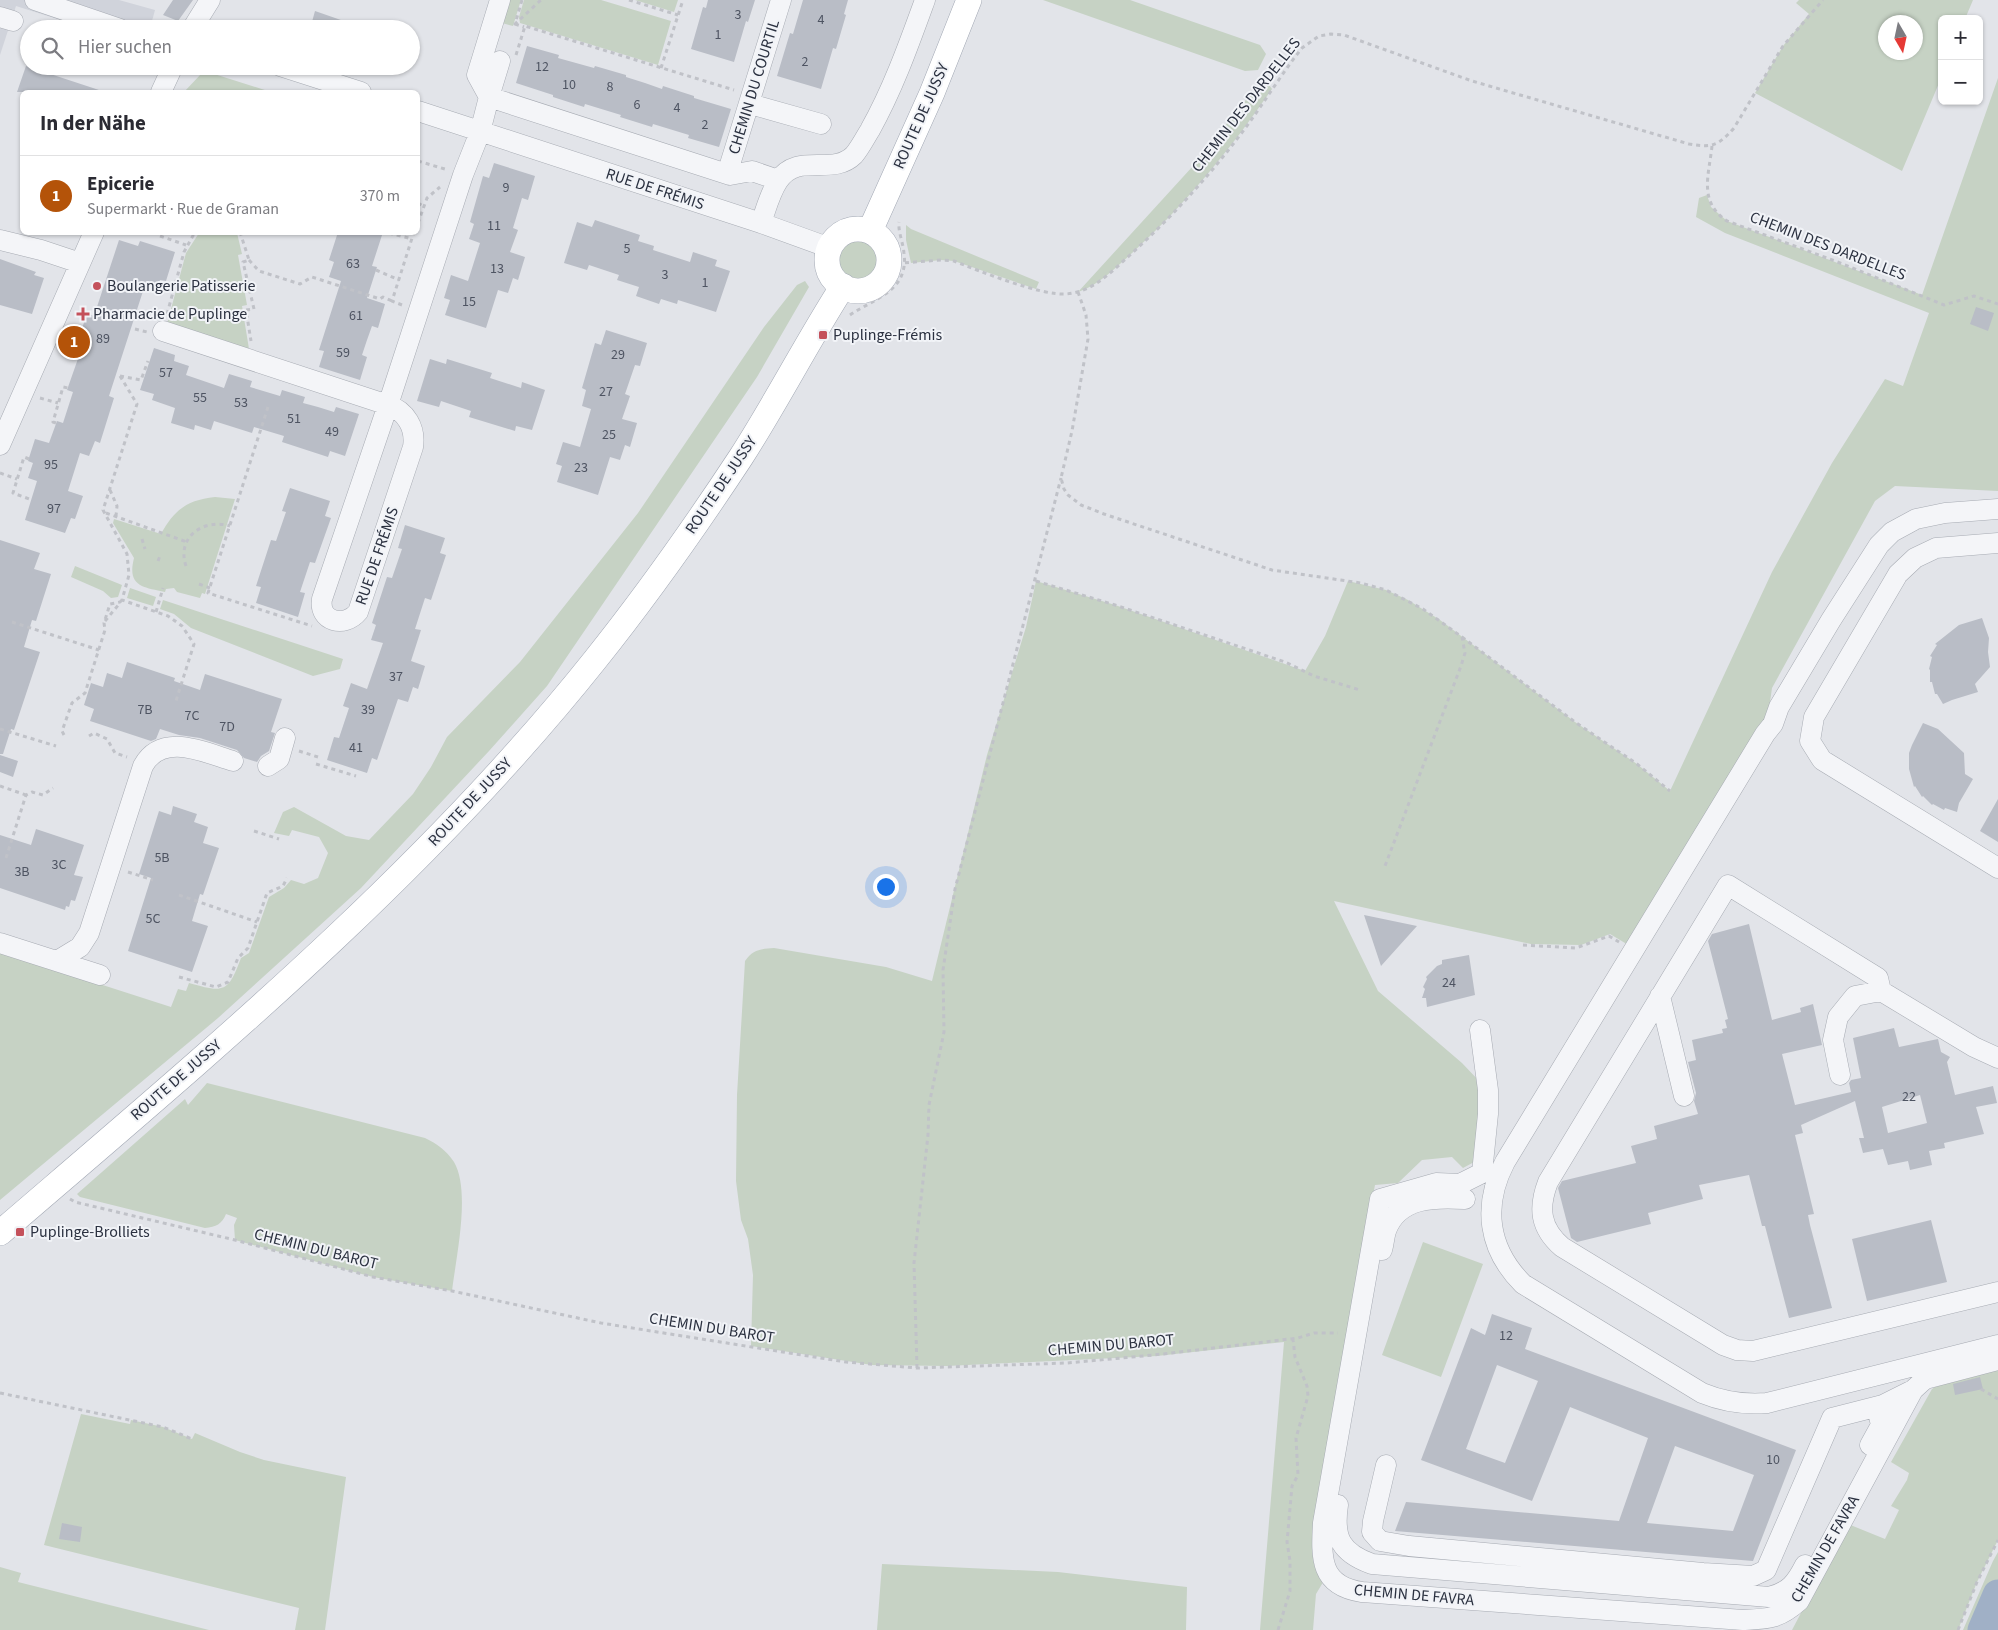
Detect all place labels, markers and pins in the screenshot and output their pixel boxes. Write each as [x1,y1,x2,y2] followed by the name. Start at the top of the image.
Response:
[107,275,255,297] place label: Boulangerie Patisserie
[91,280,103,292] marker: Boulangerie Patisserie
[93,303,247,325] place label: Pharmacie de Puplinge
[77,308,89,320] marker: Pharmacie de Puplinge
[58,323,90,361] pin: 1
[833,324,942,346] place label: Puplinge-Frémis
[817,329,829,341] marker: Puplinge-Frémis
[30,1221,150,1243] place label: Puplinge-Brolliets
[14,1226,26,1238] marker: Puplinge-Brolliets

